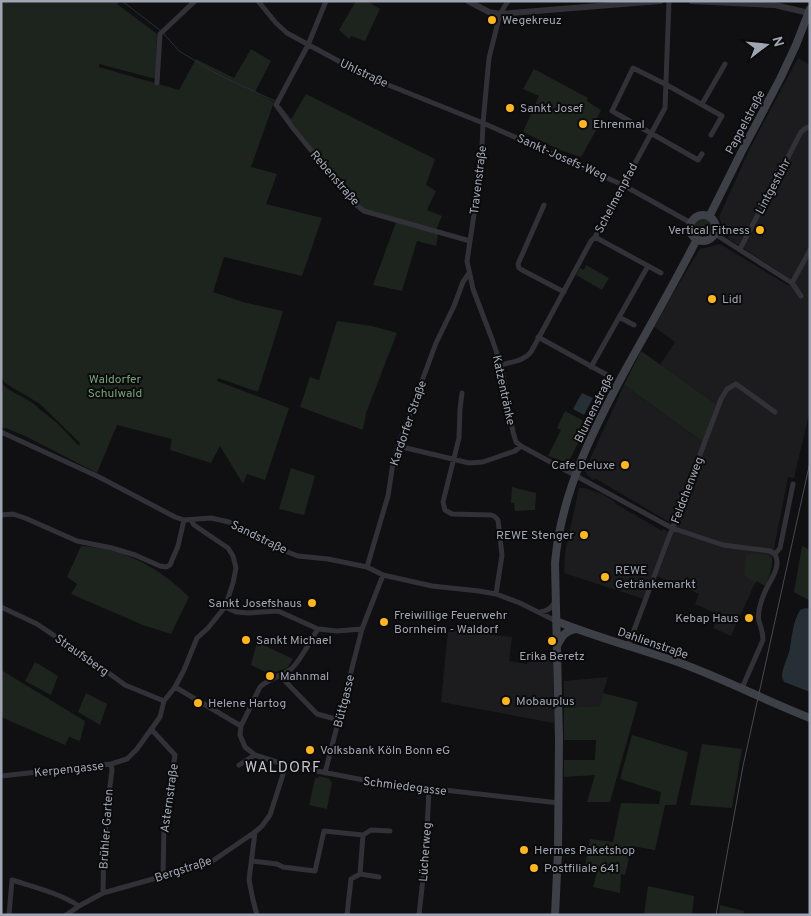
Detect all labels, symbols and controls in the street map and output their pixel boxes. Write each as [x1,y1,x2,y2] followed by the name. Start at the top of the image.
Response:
[502,13,562,29] place label: Wegekreuz
[486,14,498,26] marker: Wegekreuz
[741,20,791,70] north arrow
[767,35,787,49] text: N
[337,56,390,92] street label: Uhlstraße
[722,88,769,157] street label: Pappelstraße
[520,101,583,117] place label: Sankt Josef
[504,102,516,114] marker: Sankt Josef
[593,117,645,133] place label: Ehrenmal
[577,118,589,130] marker: Ehrenmal
[514,131,609,185] street label: Sankt-Josefs-Weg
[467,145,491,216] street label: Travenstraße
[306,148,363,209] street label: Rebenstraße
[752,155,796,217] street label: Lintgesfuhr
[592,161,642,236] street label: Schelmenpfad
[668,223,750,239] place label: Vertical Fitness
[754,224,766,236] marker: Vertical Fitness
[722,292,742,308] place label: Lidl
[706,293,718,305] marker: Lidl
[488,354,518,427] street label: Katzentränke
[571,371,619,446] street label: Blumenstraße
[88,372,142,402] park label: Waldorfer Schulwald
[387,378,431,468] street label: Kardorfer Straße
[668,455,708,526] street label: Feldchenweg
[551,458,615,474] place label: Cafe Deluxe
[619,459,631,471] marker: Cafe Deluxe
[228,517,289,558] street label: Sandstraße
[496,528,574,544] place label: REWE Stenger
[578,529,590,541] marker: REWE Stenger
[615,563,696,593] place label: REWE Getränkemarkt
[599,571,611,583] marker: REWE Getränkemarkt
[208,596,302,612] place label: Sankt Josefshaus
[306,597,318,609] marker: Sankt Josefshaus
[394,608,508,638] place label: Freiwillige Feuerwehr Bornheim - Waldorf
[675,611,739,627] place label: Kebap Haus
[743,612,755,624] marker: Kebap Haus
[378,616,390,628] marker: Freiwillige Feuerwehr Bornheim - Waldorf
[615,624,690,664] street label: Dahlienstraße
[51,631,112,680] street label: Straufsberg
[256,633,332,649] place label: Sankt Michael
[240,634,252,646] marker: Sankt Michael
[546,635,558,647] marker: Erika Beretz
[519,649,585,665] place label: Erika Beretz
[280,669,329,685] place label: Mahnmal
[264,670,276,682] marker: Mahnmal
[331,673,359,729] street label: Büttgasse
[516,694,575,710] place label: Mobauplus
[500,695,512,707] marker: Mobauplus
[208,696,286,712] place label: Helene Hartog
[192,697,204,709] marker: Helene Hartog
[320,743,450,759] place label: Volksbank Köln Bonn eG
[304,744,316,756] marker: Volksbank Köln Bonn eG
[33,758,105,782] street label: Kerpengasse
[245,759,321,778] district label: WALDORF
[157,763,183,834] street label: Asternstraße
[362,774,448,800] street label: Schmiedegasse
[96,788,118,870] street label: Brühler Garten
[416,822,436,882] street label: Lücherweg
[534,843,635,859] place label: Hermes Paketshop
[518,844,530,856] marker: Hermes Paketshop
[153,853,214,887] street label: Bergstraße
[544,861,619,877] place label: Postfiliale 641
[528,862,540,874] marker: Postfiliale 641

